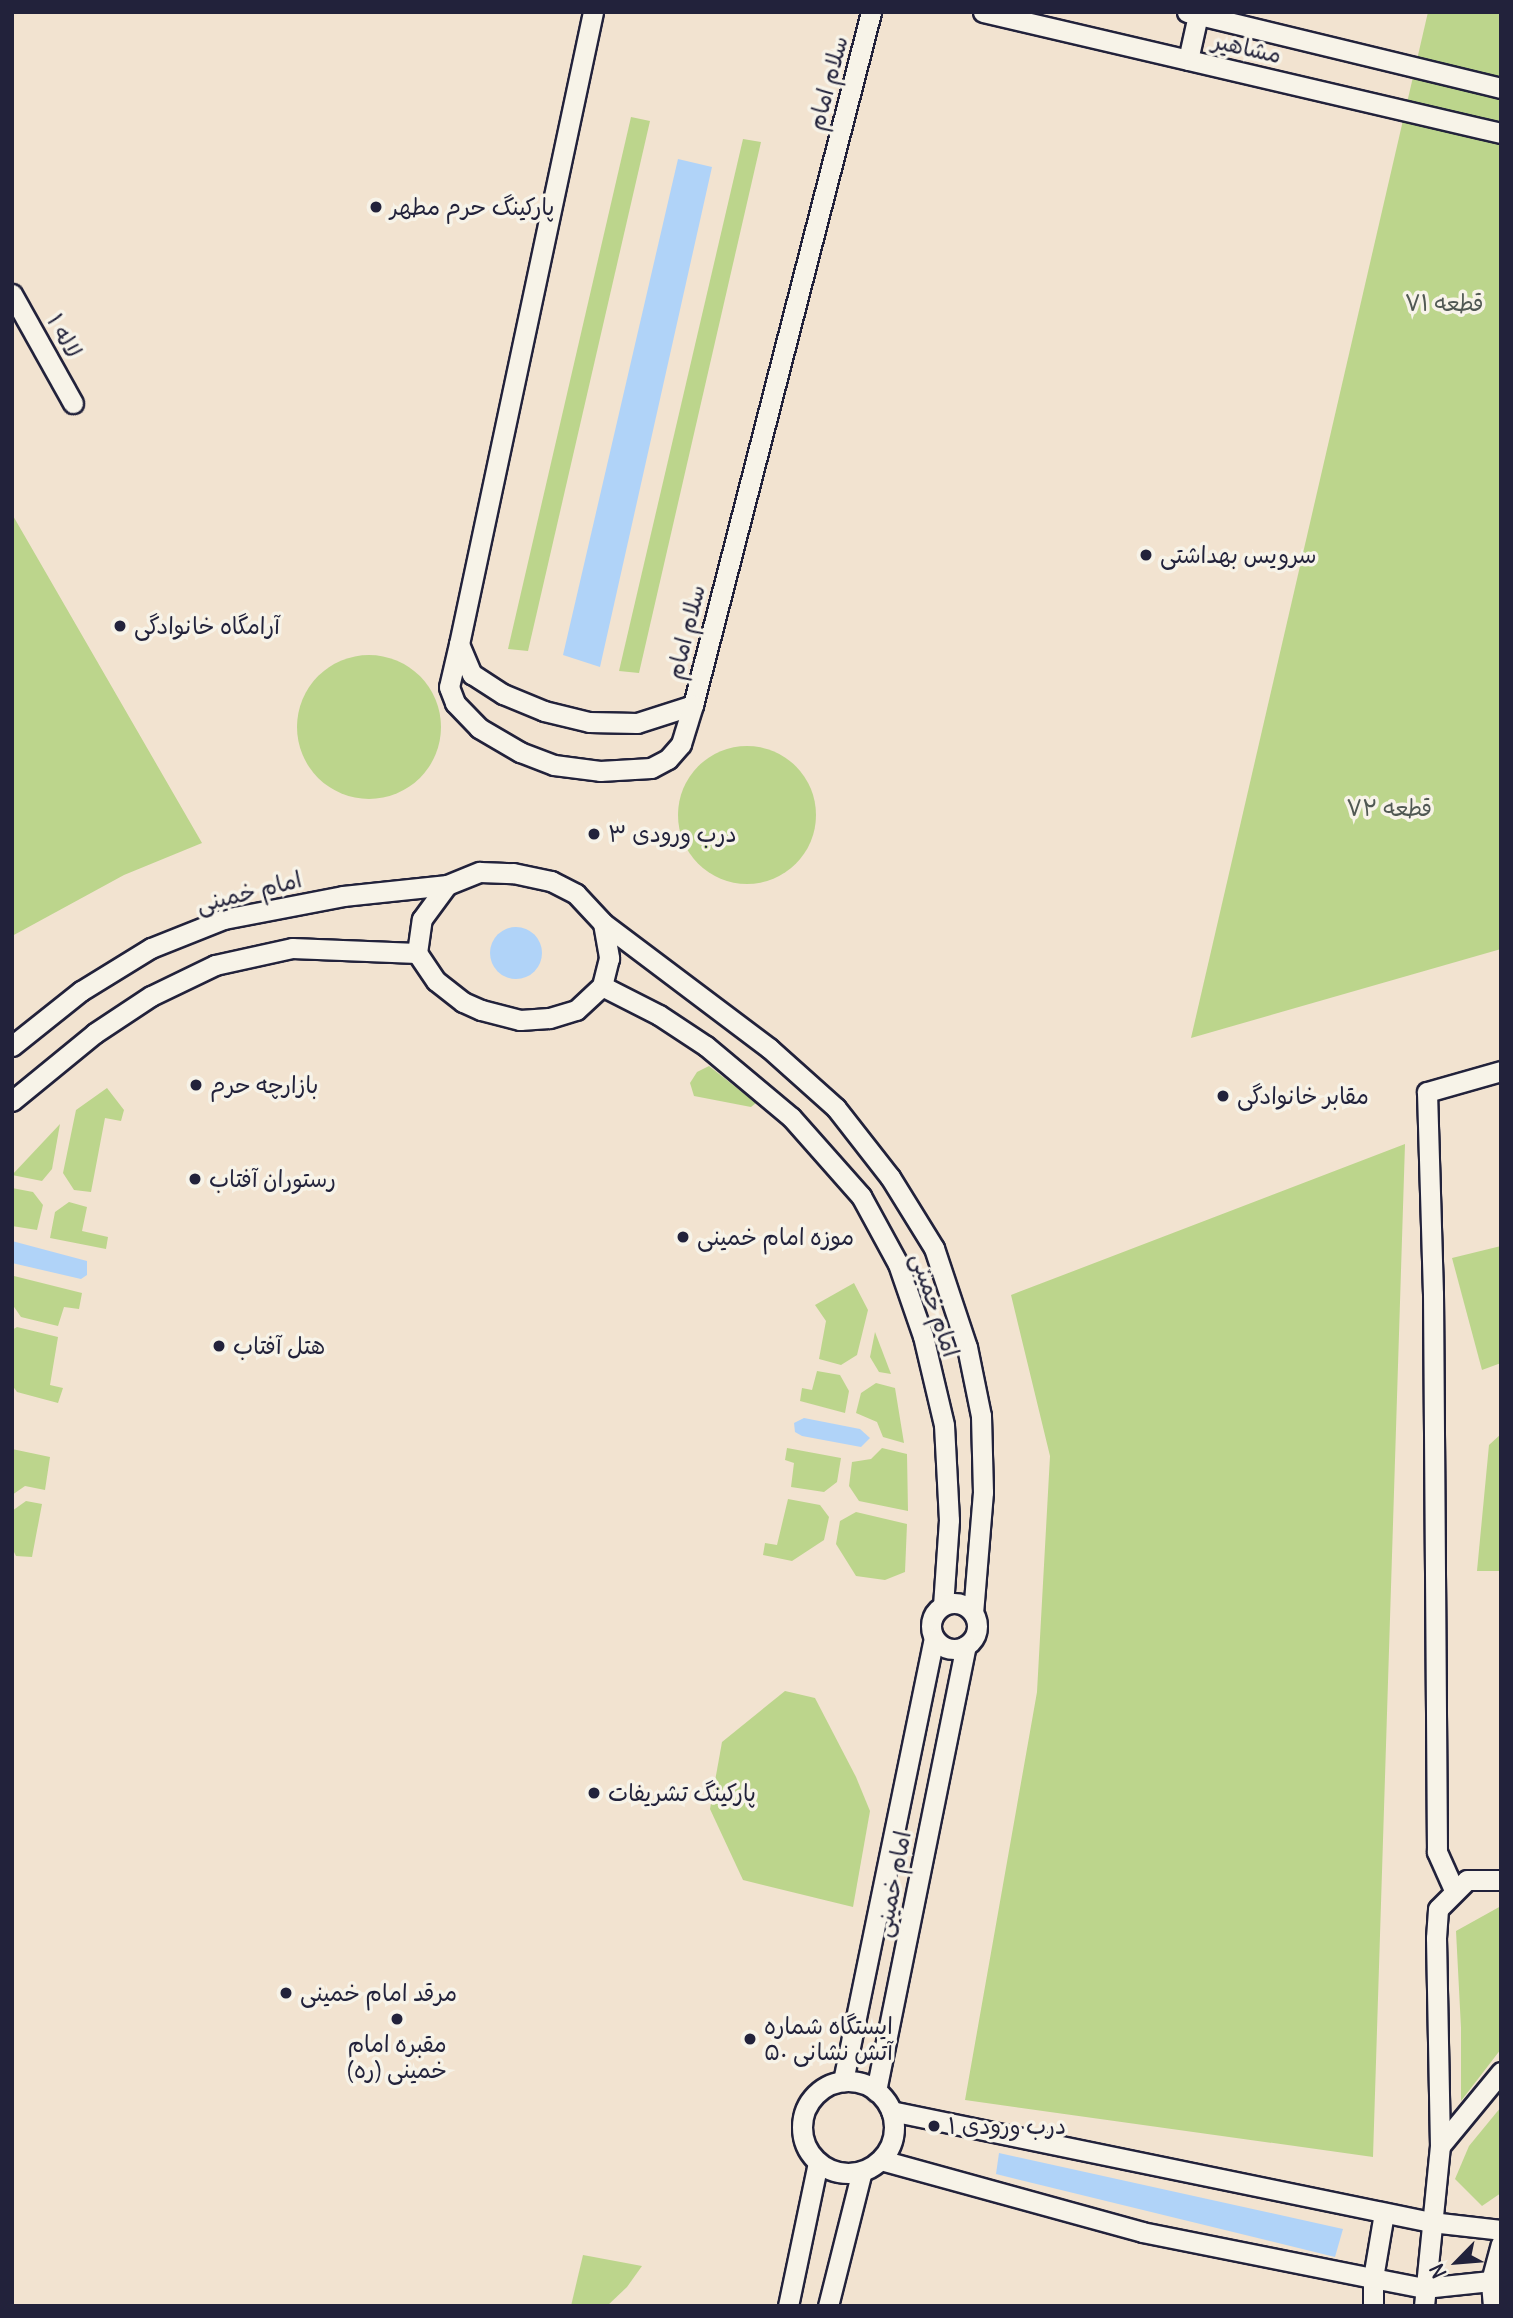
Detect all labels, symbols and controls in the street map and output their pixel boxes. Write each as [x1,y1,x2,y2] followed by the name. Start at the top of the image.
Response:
[1210,27,1284,69] street label: مشاهیر
[802,33,854,133] street label: سلام امام
[390,193,554,221] place label: پارکینگ حرم مطهر
[368,199,384,215] marker: پارکینگ حرم مطهر
[1405,289,1483,317] park label: قطعه ۷۱
[41,309,87,363] street label: لاله ۱
[1160,541,1317,569] place label: سرویس بهداشتی
[1138,547,1154,563] marker: سرویس بهداشتی
[661,582,711,682] street label: سلام امام
[134,612,280,640] place label: آرامگاه خانوادگی
[112,618,128,634] marker: آرامگاه خانوادگی
[1346,794,1432,822] park label: قطعه ۷۲
[608,820,737,848] place label: درب ورودی ۳
[586,826,602,842] marker: درب ورودی ۳
[193,866,305,918] street label: امام خمینی
[210,1071,318,1099] place label: بازارچه حرم
[188,1077,204,1093] marker: بازارچه حرم
[1237,1082,1369,1110] place label: مقابر خانوادگی
[1215,1088,1231,1104] marker: مقابر خانوادگی
[209,1165,336,1193] place label: رستوران آفتاب
[187,1171,203,1187] marker: رستوران آفتاب
[697,1223,854,1251] place label: موزه امام خمینی
[675,1229,691,1245] marker: موزه امام خمینی
[905,1250,965,1360] street label: امام خمینی
[233,1332,325,1360] place label: هتل آفتاب
[211,1338,227,1354] marker: هتل آفتاب
[608,1779,756,1807] place label: پارکینگ تشریفات
[586,1785,602,1801] marker: پارکینگ تشریفات
[869,1829,917,1939] street label: امام خمینی
[300,1979,457,2007] place label: مرقد امام خمینی
[278,1985,294,2001] marker: مرقد امام خمینی
[389,2011,405,2027] marker: مقبره امام خمینی (ره)
[764,2012,893,2066] place label: ایستگاه شماره ۵۰ آتش نشانی
[347,2030,447,2084] place label: مقبره امام خمینی (ره)
[742,2031,758,2047] marker: ایستگاه شماره ۵۰ آتش نشانی
[948,2112,1066,2140] place label: درب ورودی ۱
[926,2118,942,2134] marker: درب ورودی ۱
[1422,2227,1492,2297] north arrow
[1424,2260,1452,2282] text: N

